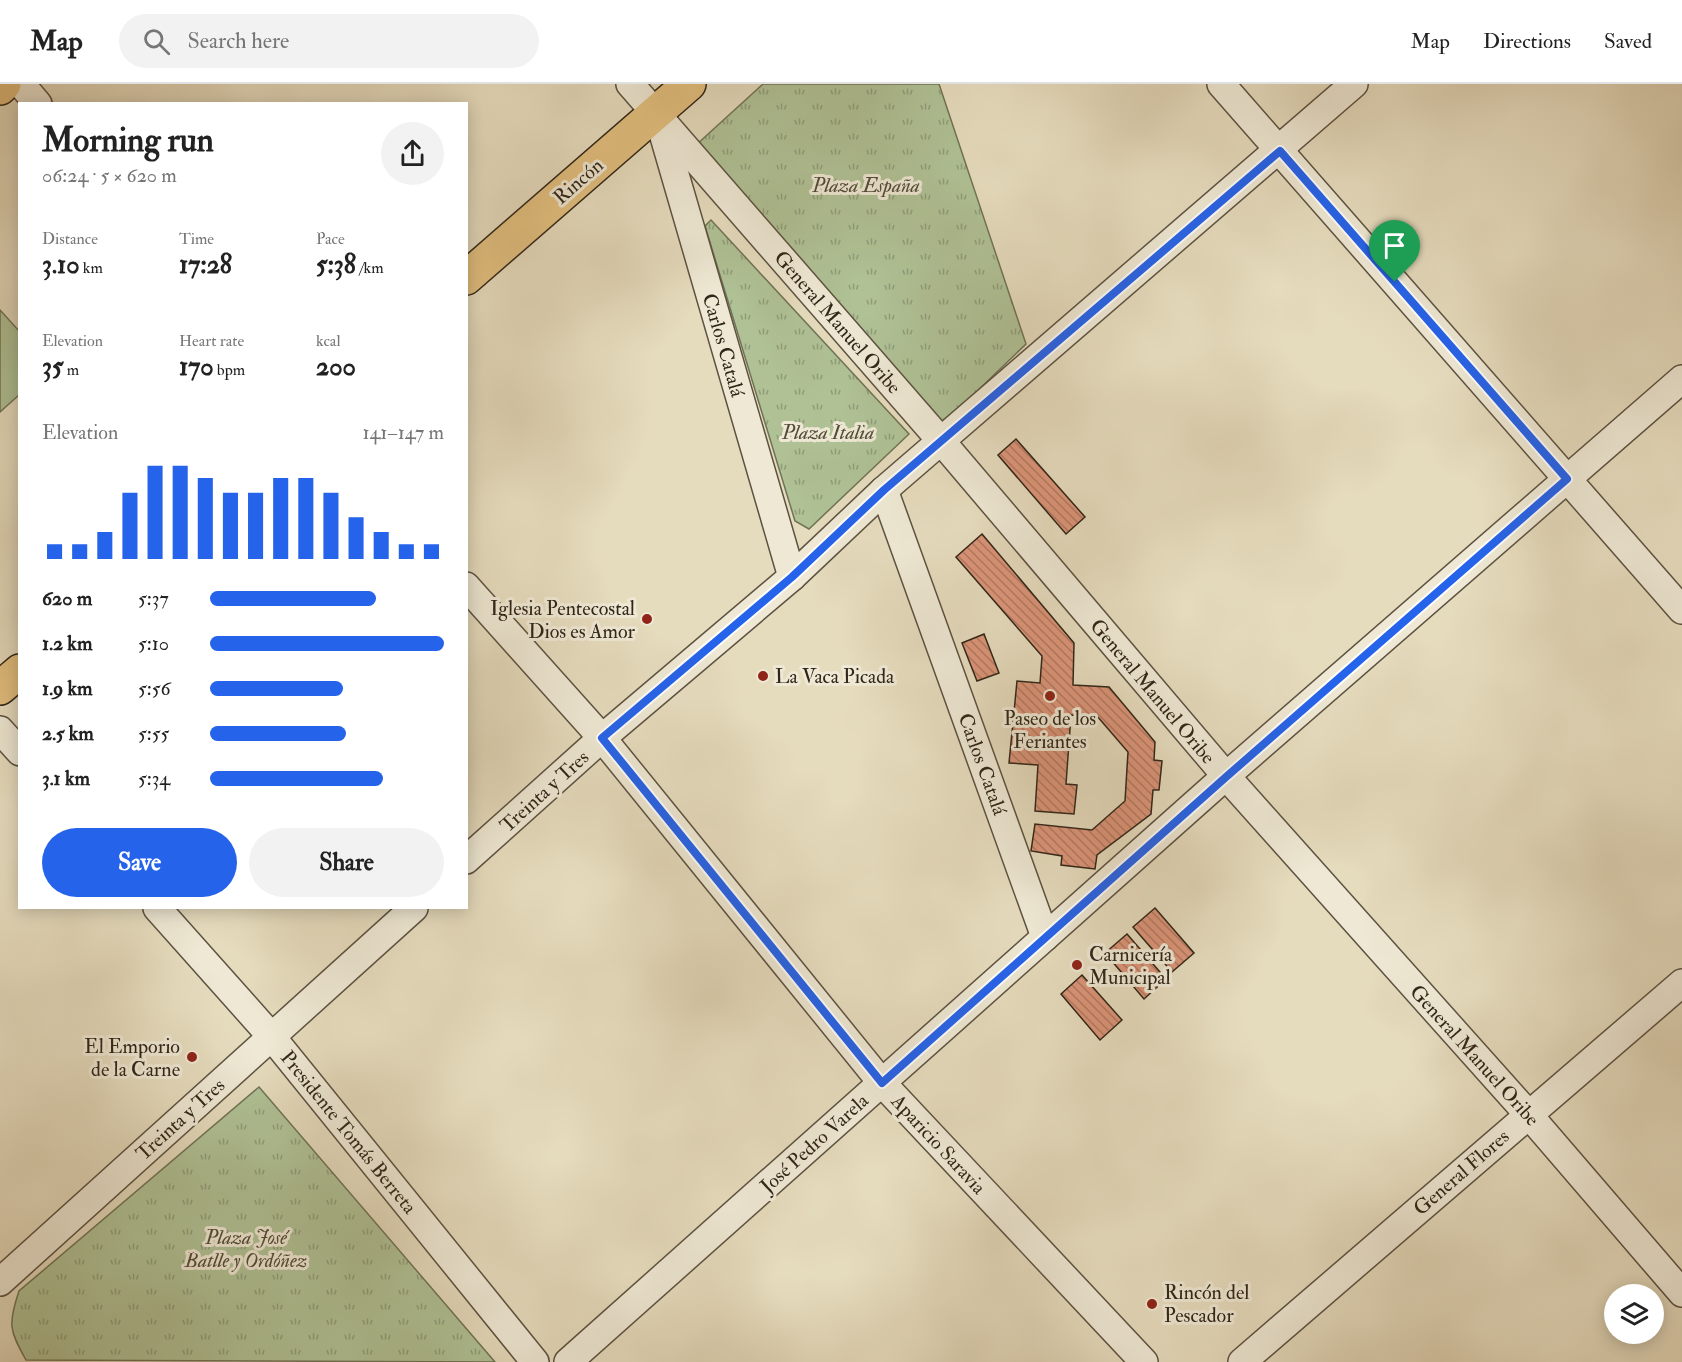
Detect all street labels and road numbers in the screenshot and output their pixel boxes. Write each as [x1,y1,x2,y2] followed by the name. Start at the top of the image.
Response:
[548,153,608,210] street label: Rincón
[769,246,907,399] street label: General Manuel Oribe
[697,290,750,401] street label: Carlos Catalá
[1085,614,1221,769] street label: General Manuel Oribe
[953,710,1013,819] street label: Carlos Catalá
[495,745,594,838] street label: Treinta y Tres
[1405,979,1545,1131] street label: General Manuel Oribe
[275,1046,423,1220] street label: Presidente Tomás Berreta
[131,1073,230,1166] street label: Treinta y Tres
[754,1088,874,1199] street label: José Pedro Varela
[885,1088,992,1201] street label: Aparicio Saravia
[1408,1124,1514,1221] street label: General Flores

